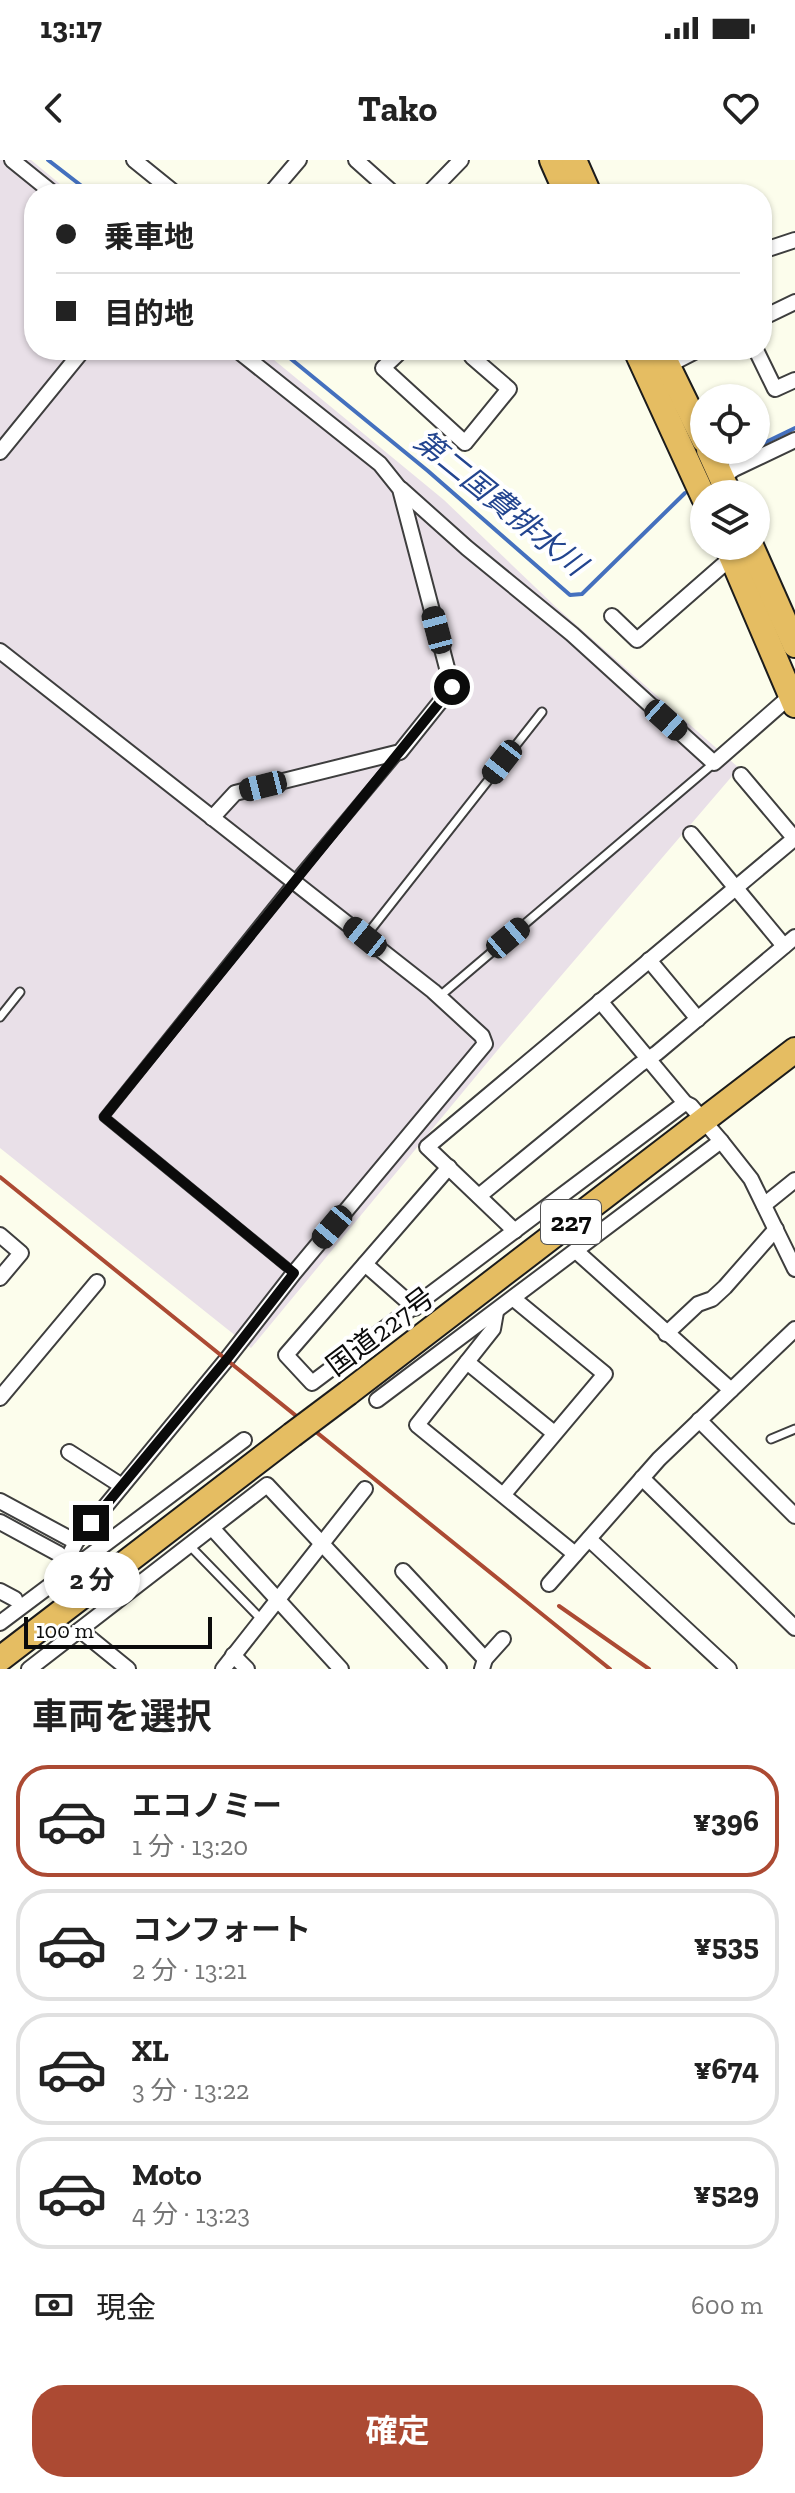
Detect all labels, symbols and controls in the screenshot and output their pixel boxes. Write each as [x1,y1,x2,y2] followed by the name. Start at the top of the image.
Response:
[40,10,102,46] text: 13:17
[32,86,76,130] icon: back
[719,86,763,130] icon: heart
[358,87,437,130] text: Tako
[104,219,194,255] text: 乗車地
[104,296,194,332] text: 目的地
[690,384,770,560] map controls
[690,384,770,464] button: locate
[407,423,595,585] water label: 第二国費排水川
[690,480,770,560] button: layers
[419,604,455,656] car
[434,669,470,705] route start
[640,695,692,745] car
[478,736,526,788] car
[237,769,289,803] car
[339,913,391,961] car
[482,913,534,963] car
[541,1200,601,1244] road number: 227
[307,1201,357,1253] car
[320,1280,441,1383] street label: 国道227号
[73,1505,109,1541] route end
[43,1551,139,1607] callout: 2 分
[70,1564,114,1596] text: 2 分
[24,1613,212,1649] scale bar
[36,1617,94,1644] text: 100 m
[32,1695,212,1738] text: 車両を選択
[36,1785,108,1857] icon: car
[132,1788,282,1824] text: エコノミー
[693,1803,759,1839] text: ¥396
[132,1830,248,1862] text: 1 分 · 13:20
[36,1909,108,1981] icon: car
[132,1912,311,1948] text: コンフォート
[694,1927,759,1963] text: ¥535
[132,1954,247,1986] text: 2 分 · 13:21
[36,2033,108,2105] icon: car
[132,2033,169,2069] text: XL
[694,2051,759,2087] text: ¥674
[132,2074,249,2106] text: 3 分 · 13:22
[36,2157,108,2229] icon: car
[132,2157,202,2193] text: Moto
[693,2175,759,2211] text: ¥529
[132,2198,250,2230] text: 4 分 · 13:23
[32,2283,76,2327] icon: cash
[691,2289,763,2321] text: 600 m
[96,2290,156,2326] text: 現金
[32,2385,763,2477] button: 確定

